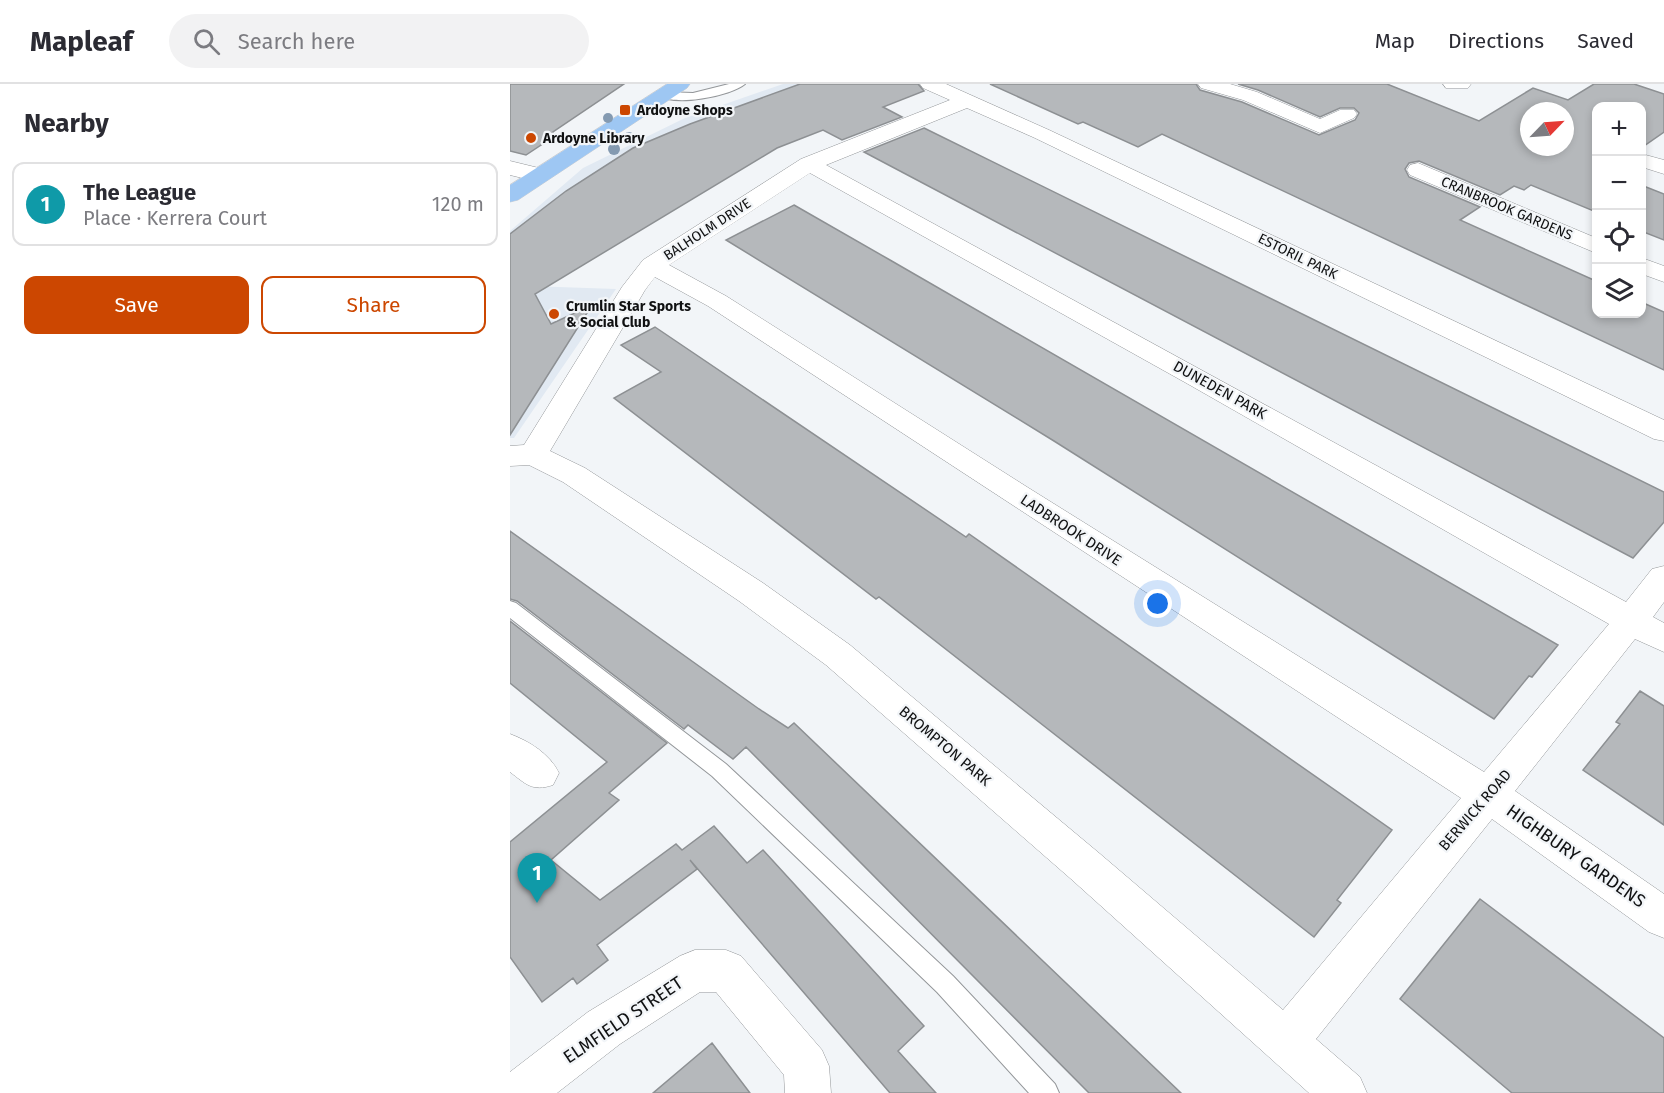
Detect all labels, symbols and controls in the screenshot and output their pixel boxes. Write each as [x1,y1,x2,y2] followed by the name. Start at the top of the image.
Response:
[169,14,589,68] search box
[30,25,133,58] text: Mapleaf
[190,25,223,58] icon: search
[238,28,355,55] text: Search here
[1375,28,1415,54] text: Map
[1448,28,1544,54] text: Directions
[1577,28,1634,54] text: Saved
[636,102,733,119] place label: Ardoyne Shops
[1520,102,1574,156] north arrow
[1592,102,1646,318] map controls
[1592,102,1646,156] button: +
[618,103,632,117] marker: Ardoyne Shops
[24,108,109,139] text: Nearby
[542,130,645,147] place label: Ardoyne Library
[524,131,538,145] marker: Ardoyne Library
[1592,156,1646,210] button: −
[1439,173,1575,244] street label: CRANBROOK GARDENS
[83,179,196,206] text: The League
[41,192,50,216] text: 1
[432,192,484,216] text: 120 m
[660,195,754,264] street label: BALHOLM DRIVE
[83,206,267,230] text: Place · Kerrera Court
[1592,210,1646,264] button: locate
[1255,230,1341,283] street label: ESTORIL PARK
[1592,264,1646,318] button: layers
[24,276,249,334] button: Save
[261,276,486,334] button: Share
[566,298,691,331] place label: Crumlin Star Sports & Social Club
[547,307,561,321] marker: Crumlin Star Sports & Social Club
[1170,357,1270,423] street label: DUNEDEN PARK
[1017,491,1125,569] street label: LADBROOK DRIVE
[1143,589,1172,618] your location
[895,702,995,790] street label: BROMPTON PARK
[1435,766,1515,854] street label: BERWICK ROAD
[1502,800,1650,912] street label: HIGHBURY GARDENS
[518,854,556,903] pin: 1
[559,971,688,1068] street label: ELMFIELD STREET

